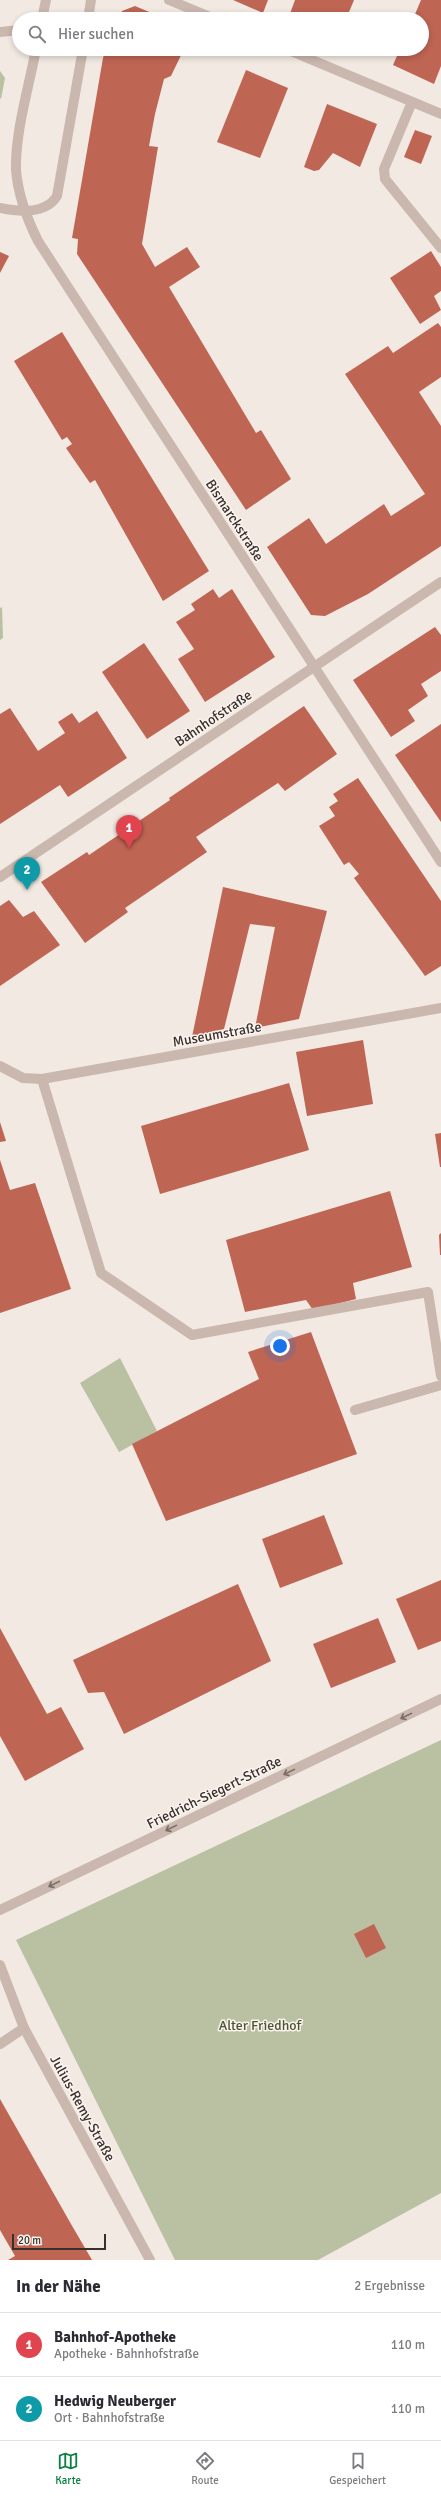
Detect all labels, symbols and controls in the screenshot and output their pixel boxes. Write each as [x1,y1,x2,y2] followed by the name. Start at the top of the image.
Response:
[12,12,429,56] search box
[26,23,48,45] icon: search
[58,25,134,43] text: Hier suchen
[202,476,267,564] street label: Bismarckstraße
[172,686,255,750] street label: Bahnhofstraße
[116,815,142,848] pin: 1
[14,857,40,890] pin: 2
[171,1018,263,1051] street label: Museumstraße
[270,1336,290,1356] your location
[400,1713,412,1720] one-way arrow
[144,1752,284,1832] street label: Friedrich-Siegert-Straße
[283,1769,295,1776] one-way arrow
[166,1825,178,1832] one-way arrow
[48,1881,60,1888] one-way arrow
[219,2017,303,2034] park label: Alter Friedhof
[46,2052,119,2164] street label: Julius-Remy-Straße
[12,2232,106,2251] scale bar
[18,2234,41,2247] text: 20 m
[16,2276,101,2297] text: In der Nähe
[354,2278,425,2294] text: 2 Ergebnisse
[54,2328,176,2346] text: Bahnhof-Apotheke
[25,2337,33,2353] text: 1
[391,2337,425,2353] text: 110 m
[54,2346,199,2362] text: Apotheke · Bahnhofstraße
[54,2392,176,2410] text: Hedwig Neuberger
[25,2401,33,2417] text: 2
[391,2401,425,2417] text: 110 m
[54,2410,165,2426] text: Ort · Bahnhofstraße
[55,2450,81,2487] tab: Karte
[191,2450,219,2487] tab: Route
[329,2450,386,2487] tab: Gespeichert

